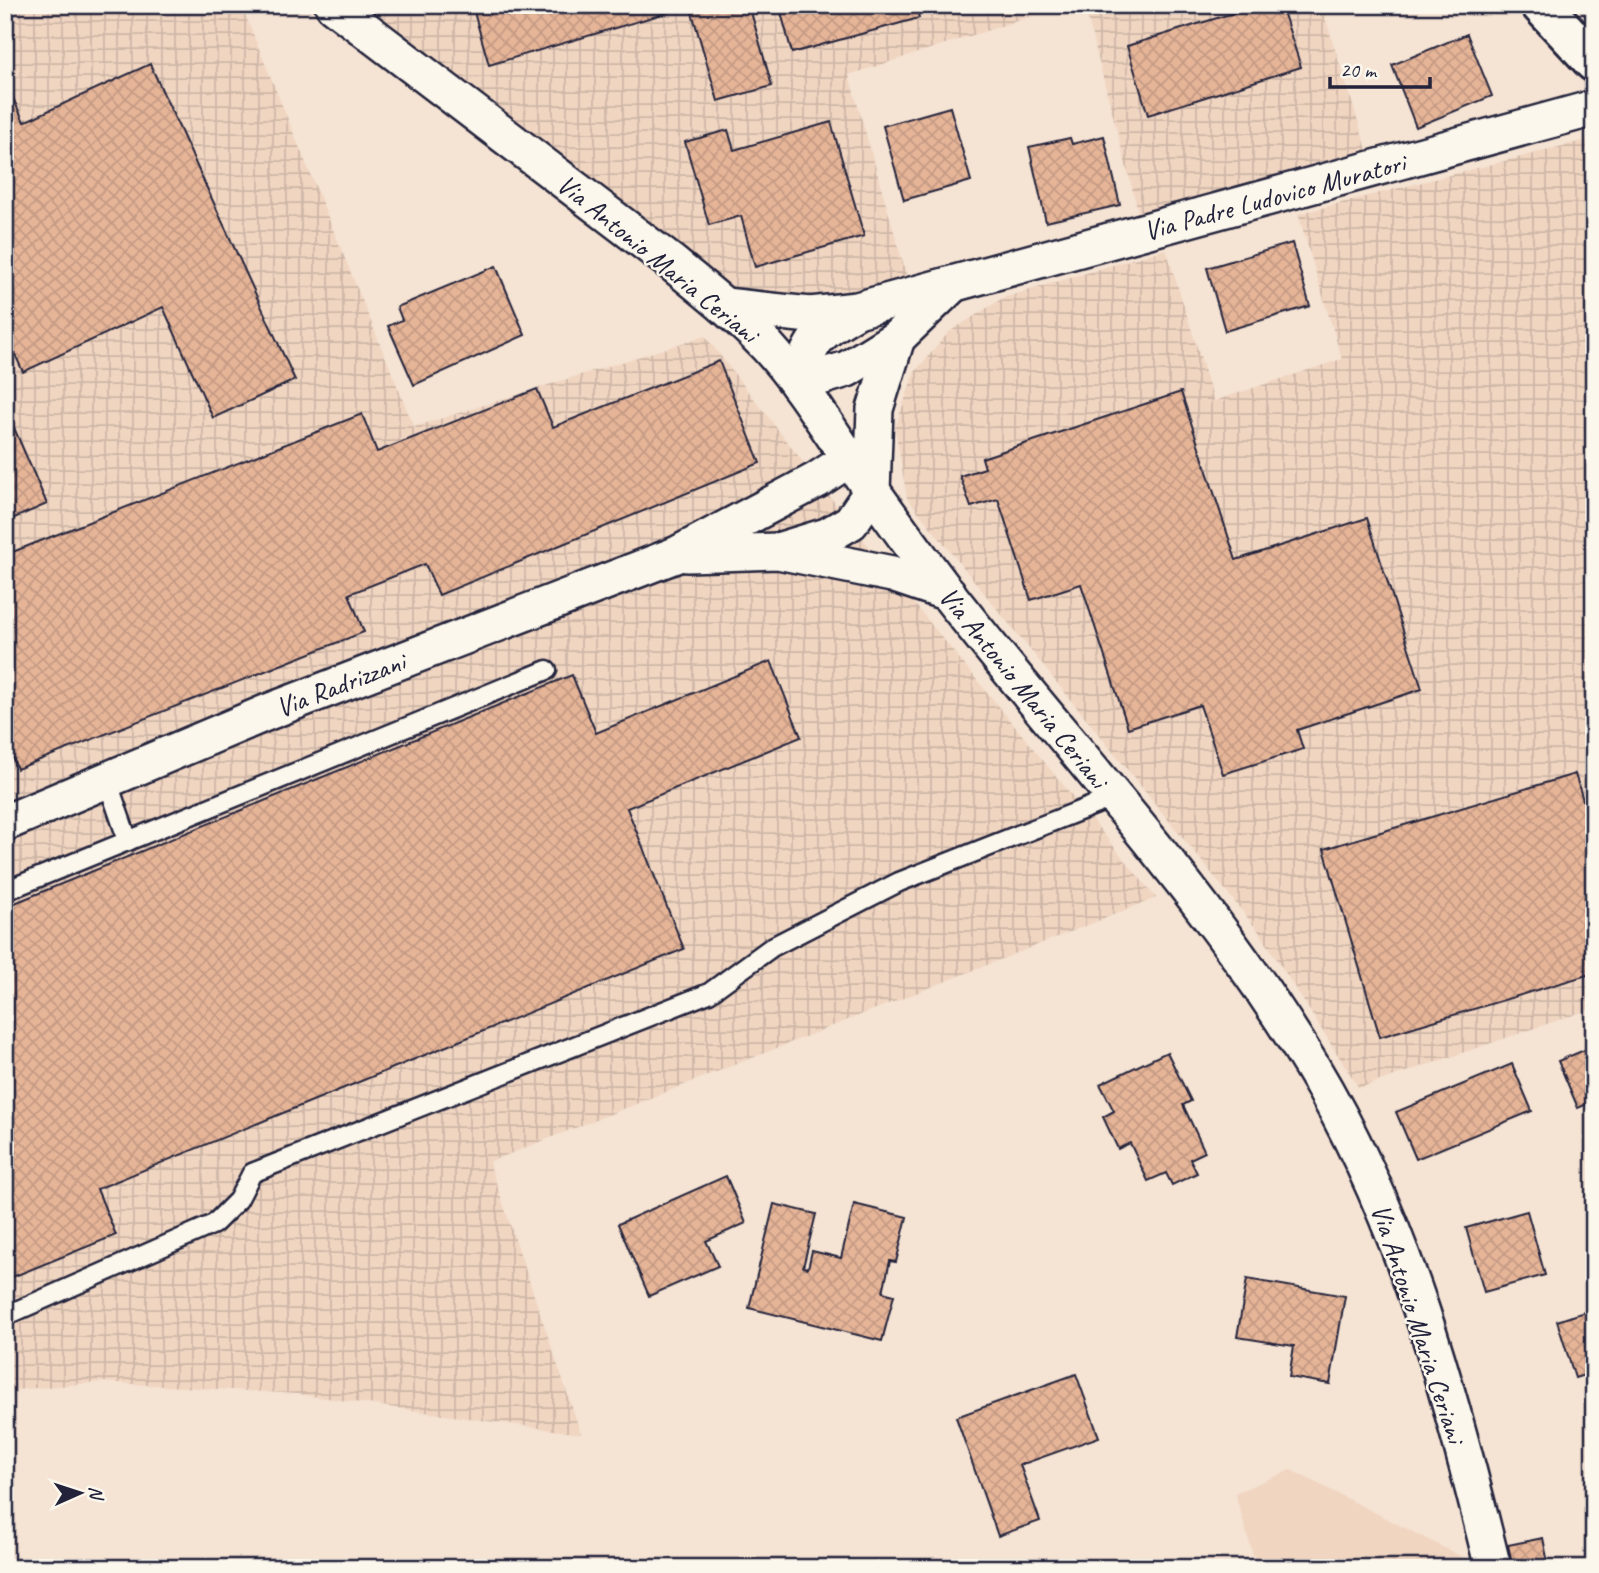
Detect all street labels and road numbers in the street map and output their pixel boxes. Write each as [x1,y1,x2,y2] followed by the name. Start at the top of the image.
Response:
[1140,144,1412,248] street label: Via Padre Ludovico Muratori
[550,166,768,353] street label: Via Antonio Maria Ceriani
[932,580,1118,798] street label: Via Antonio Maria Ceriani
[271,643,413,725] street label: Via Radrizzani
[1363,1199,1475,1451] street label: Via Antonio Maria Ceriani

